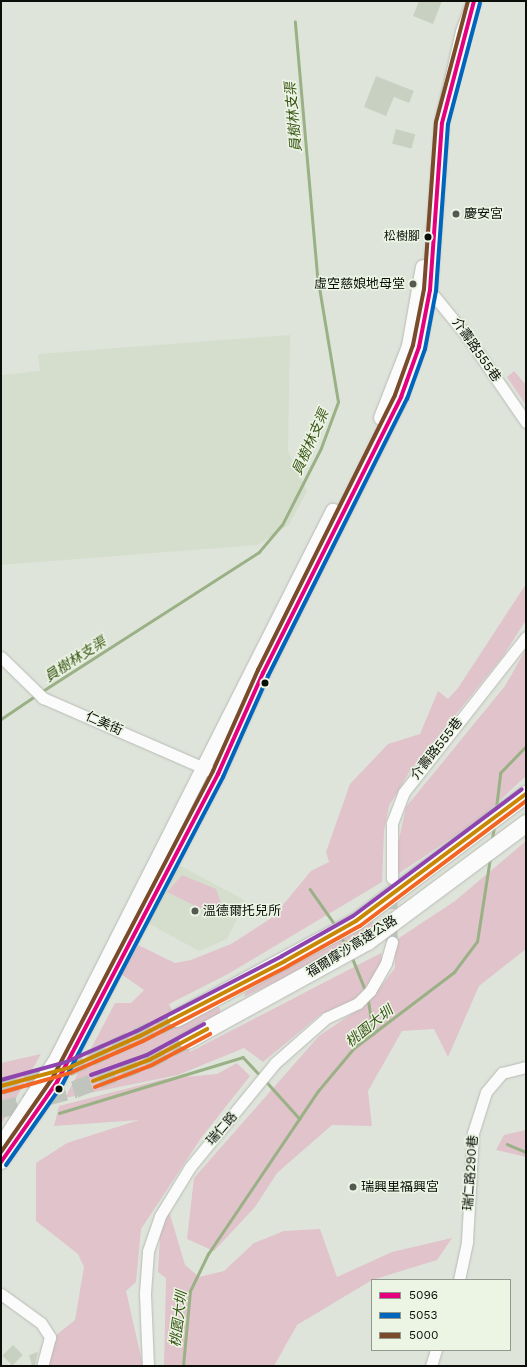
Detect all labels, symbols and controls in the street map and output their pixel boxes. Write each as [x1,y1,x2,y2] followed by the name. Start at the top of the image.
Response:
[282,81,304,153] water label: 員樹林支渠
[464,206,503,222] place label: 慶安宮
[451,209,461,219] marker: 慶安宮
[384,230,420,244] place label: 松樹腳
[423,232,433,242] marker: 松樹腳
[314,276,405,292] place label: 虛空慈娘地母堂
[408,279,418,289] marker: 虛空慈娘地母堂
[448,315,504,385] street label: 介壽路555巷
[288,407,332,477] water label: 員樹林支渠
[41,633,109,685] water label: 員樹林支渠
[260,678,270,688] unlabelled marker
[83,709,125,739] street label: 仁美街
[408,715,466,783] street label: 介壽路555巷
[203,903,281,919] place label: 溫德爾托兒所
[190,906,200,916] marker: 溫德爾托兒所
[304,913,400,981] street label: 福爾摩沙高速公路
[342,1002,396,1050] water label: 桃園大圳
[54,1084,64,1094] unlabelled marker
[203,1109,241,1149] street label: 瑞仁路
[461,1135,481,1211] street label: 瑞仁路290巷
[361,1179,439,1195] place label: 瑞興里福興宮
[348,1182,358,1192] marker: 瑞興里福興宮
[371,1279,511,1351] legend
[409,1288,438,1302] text: 5096
[166,1290,190,1348] water label: 桃園大圳
[409,1308,437,1322] text: 5053
[409,1328,438,1342] text: 5000

